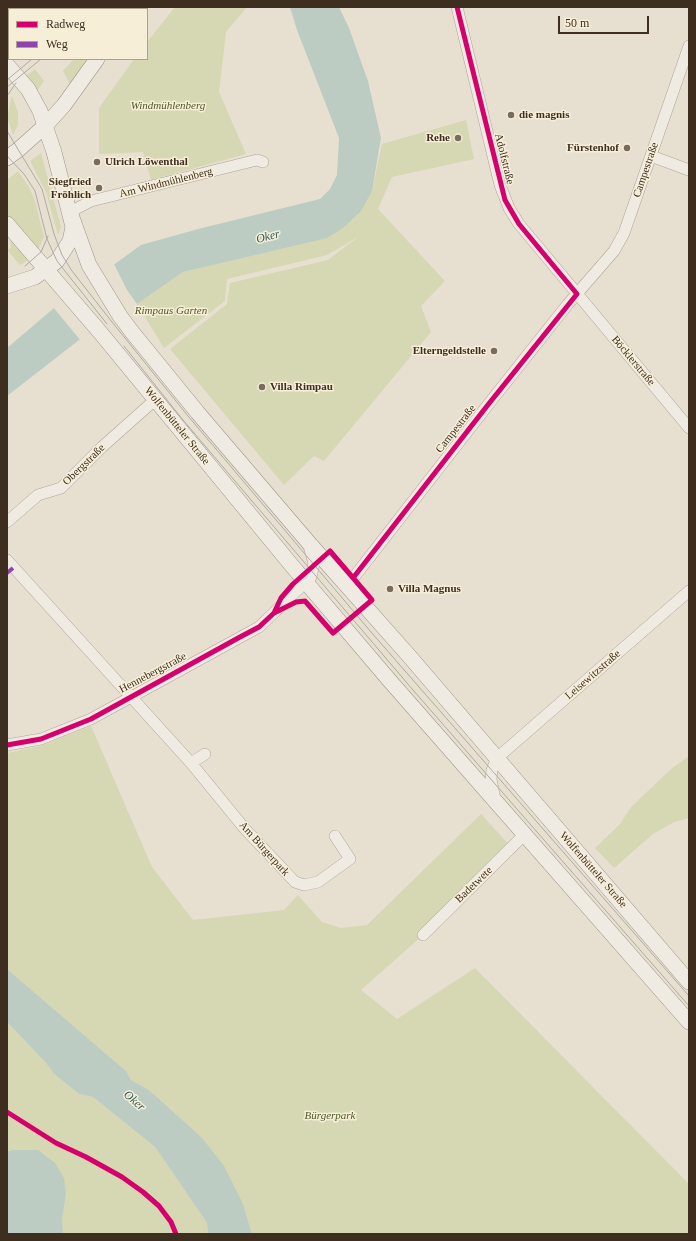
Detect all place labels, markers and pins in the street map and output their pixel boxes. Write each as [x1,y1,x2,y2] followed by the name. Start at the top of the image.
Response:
[519,108,569,122] place label: die magnis
[506,110,516,120] marker: die magnis
[426,131,450,145] place label: Rehe
[453,133,463,143] marker: Rehe
[567,141,619,155] place label: Fürstenhof
[622,143,632,153] marker: Fürstenhof
[105,155,188,169] place label: Ulrich Löwenthal
[92,157,102,167] marker: Ulrich Löwenthal
[49,175,91,201] place label: Siegfried Fröhlich
[94,183,104,193] marker: Siegfried Fröhlich
[413,344,486,358] place label: Elterngeldstelle
[489,346,499,356] marker: Elterngeldstelle
[270,380,333,394] place label: Villa Rimpau
[257,382,267,392] marker: Villa Rimpau
[398,582,461,596] place label: Villa Magnus
[385,584,395,594] marker: Villa Magnus

